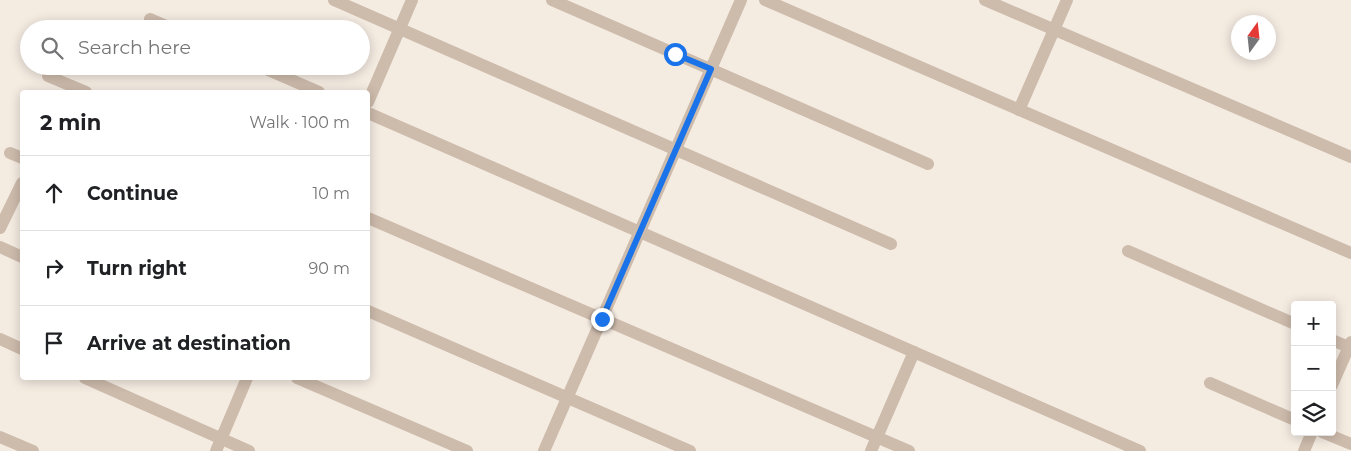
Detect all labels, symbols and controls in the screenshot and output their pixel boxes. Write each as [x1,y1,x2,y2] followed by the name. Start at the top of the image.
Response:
[1231,15,1276,60] north arrow
[20,20,370,75] search box
[38,34,66,62] icon: search
[78,36,191,59] text: Search here
[664,43,687,66] route start
[40,110,101,135] text: 2 min
[249,113,350,132] text: Walk · 100 m
[40,179,68,207] icon: ahead
[87,182,178,205] text: Continue
[312,184,350,203] text: 10 m
[40,254,68,282] icon: right
[87,257,187,280] text: Turn right
[308,259,350,278] text: 90 m
[1291,301,1336,436] map controls
[1291,301,1336,346] button: +
[591,308,614,331] route end
[40,329,68,357] icon: arrive
[87,332,291,355] text: Arrive at destination
[1291,346,1336,391] button: −
[1291,391,1336,436] button: layers

